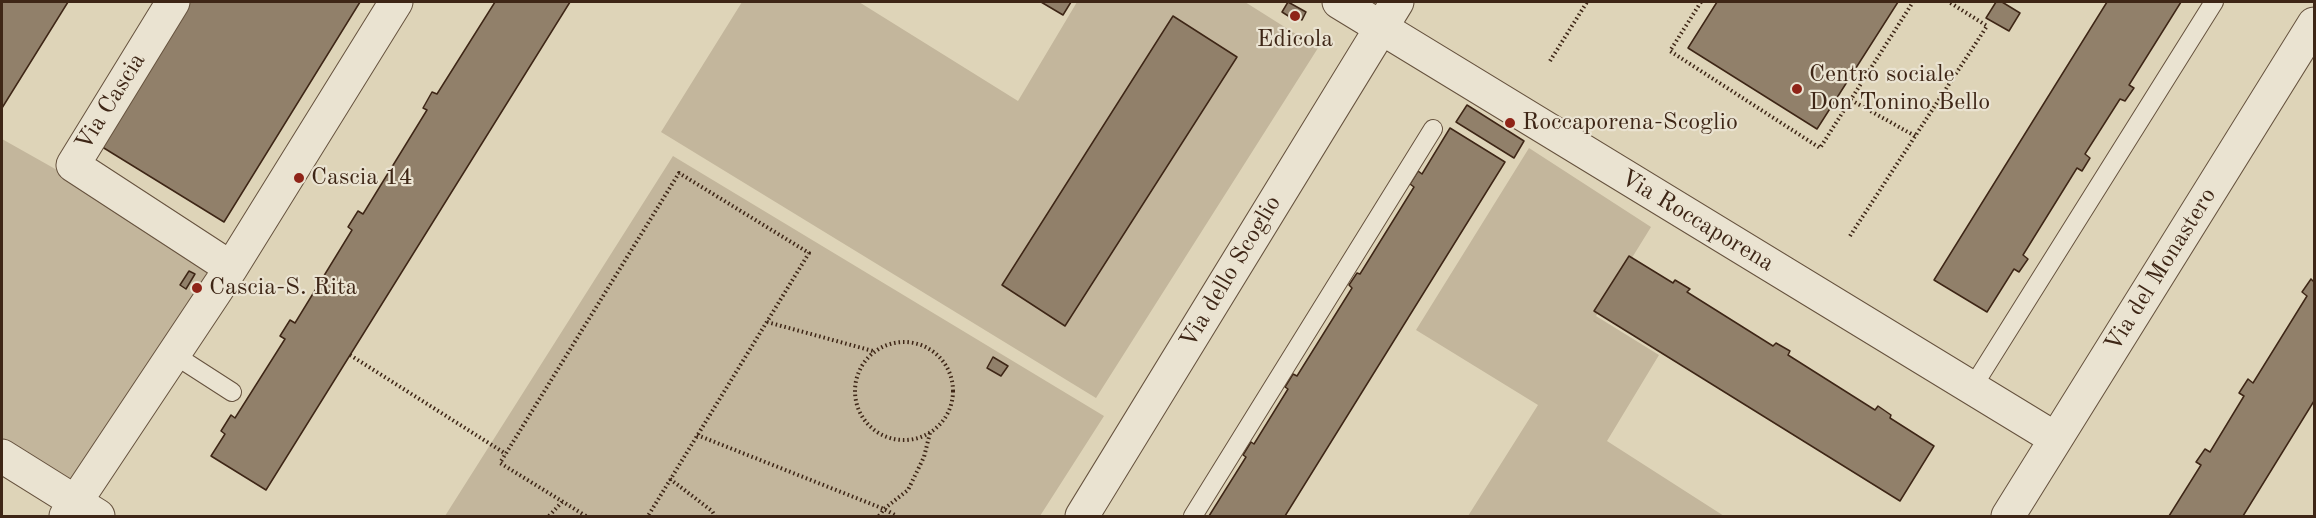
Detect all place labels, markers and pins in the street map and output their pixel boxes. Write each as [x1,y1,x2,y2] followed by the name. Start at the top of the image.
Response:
[1288,9,1302,23] marker: Edicola
[1257,26,1333,54] place label: Edicola
[1809,61,1990,117] place label: Centro sociale Don Tonino Bello
[1790,82,1804,96] marker: Centro sociale Don Tonino Bello
[1522,109,1738,137] place label: Roccaporena-Scoglio
[1503,116,1517,130] marker: Roccaporena-Scoglio
[311,164,413,192] place label: Cascia 14
[292,171,306,185] marker: Cascia 14
[209,274,357,302] place label: Cascia-S. Rita
[190,281,204,295] marker: Cascia-S. Rita

